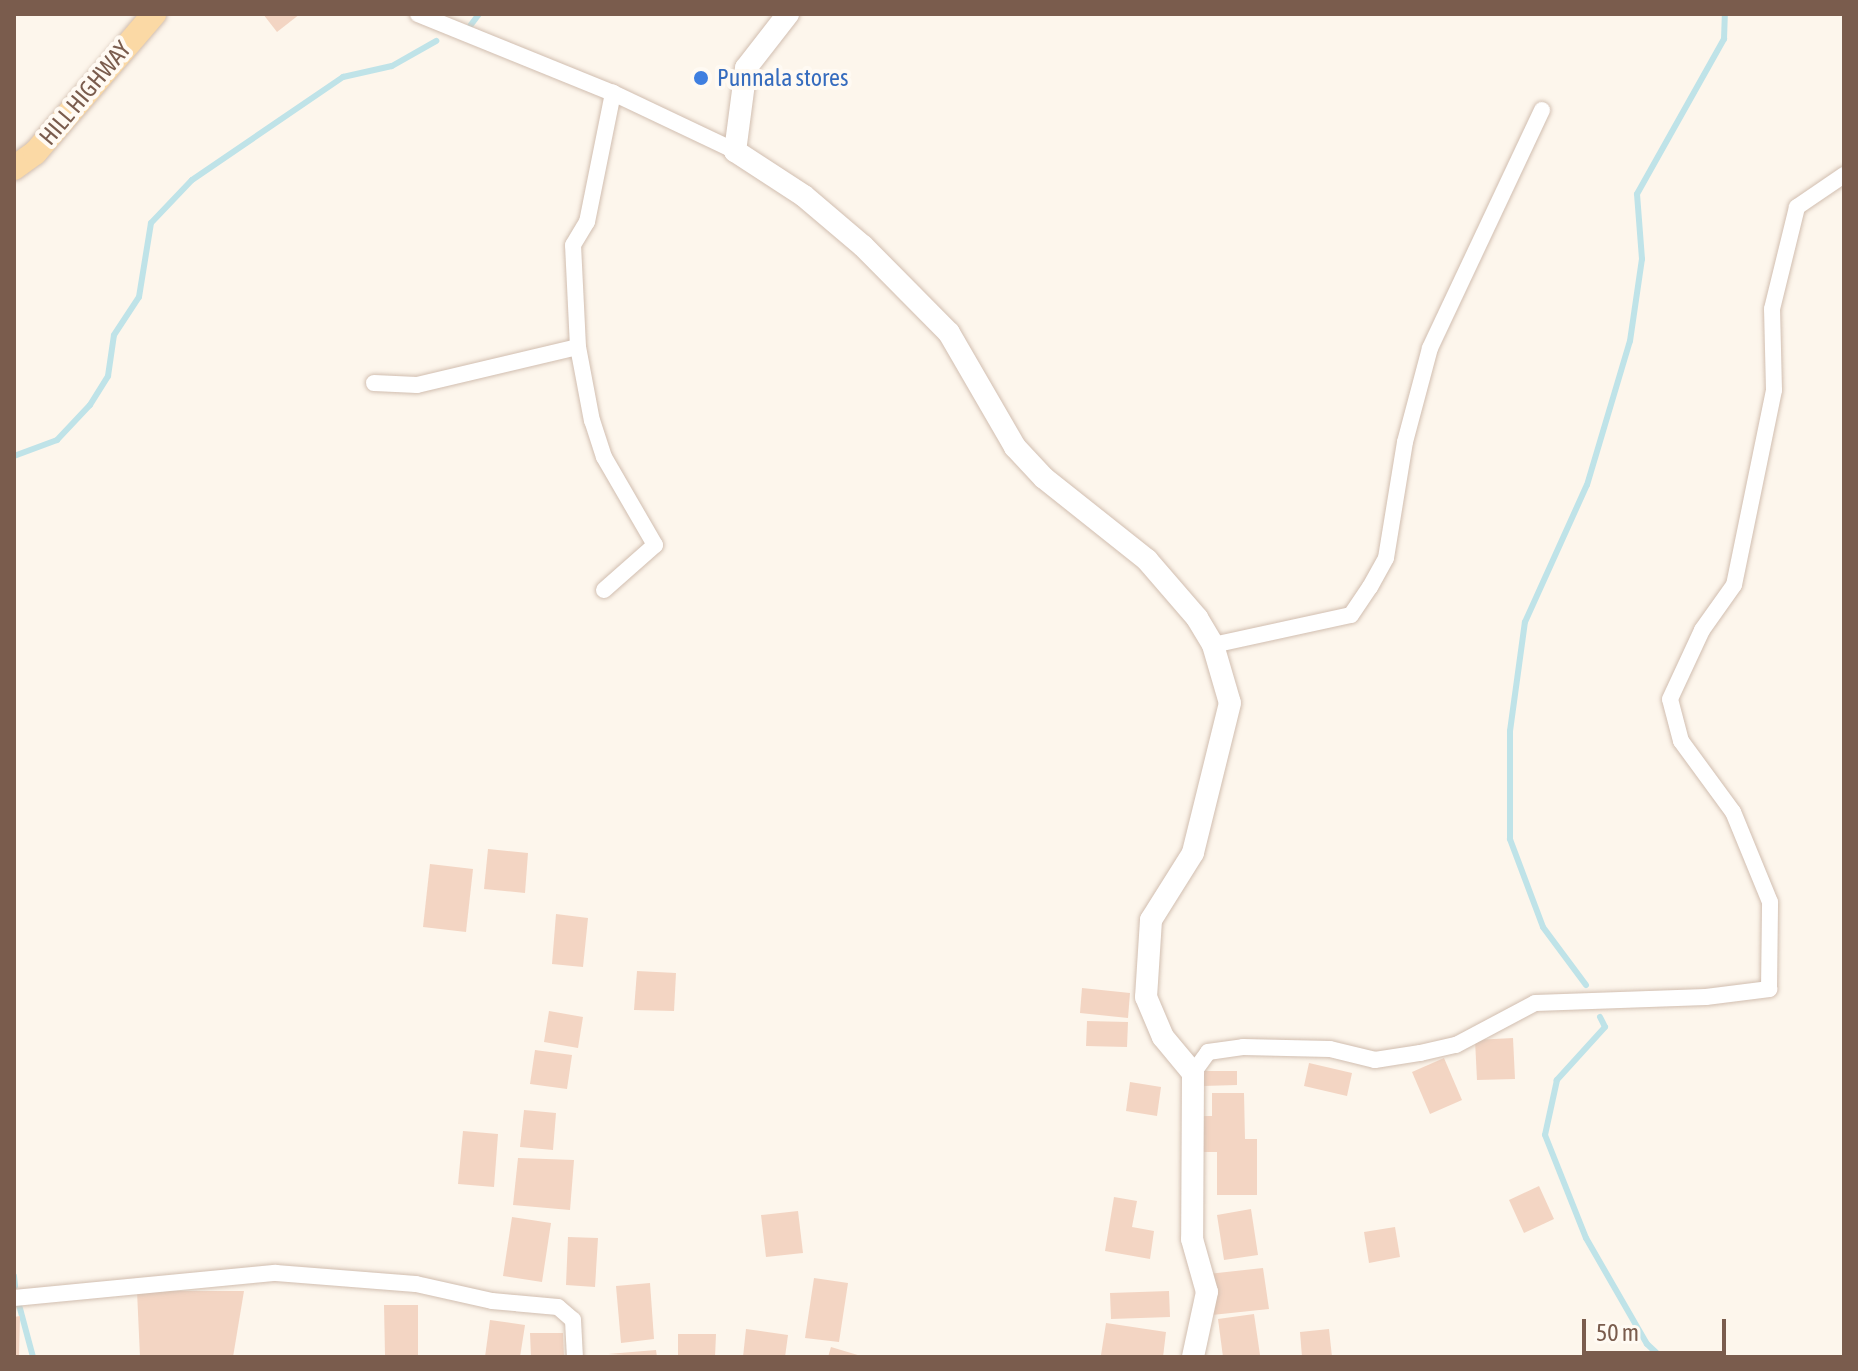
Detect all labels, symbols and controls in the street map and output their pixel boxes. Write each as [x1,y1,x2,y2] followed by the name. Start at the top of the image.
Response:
[33,35,137,151] street label: HILL HIGHWAY
[717,64,848,92] place label: Punnala stores
[692,69,710,87] marker: Punnala stores
[1586,1303,1730,1353] scale bar
[1596,1319,1639,1346] text: 50 m

